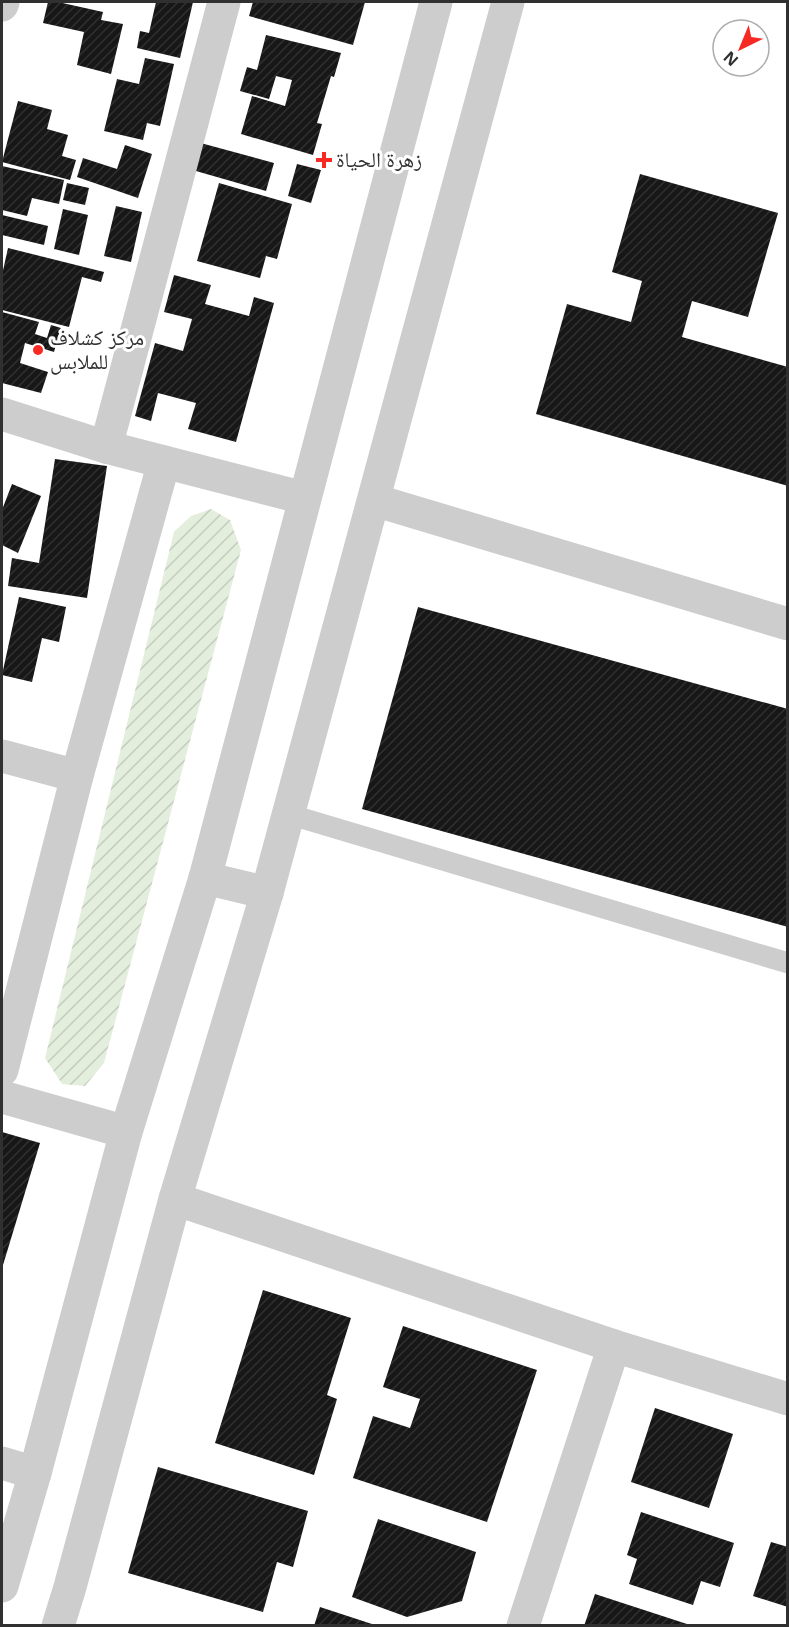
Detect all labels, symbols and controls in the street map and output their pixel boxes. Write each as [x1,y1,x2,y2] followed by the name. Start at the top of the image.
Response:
[711,18,771,78] north arrow
[719,46,743,71] text: N
[336,145,422,173] place label: زهرة الحياة
[317,153,331,167] marker: زهرة الحياة
[50,323,144,375] place label: مركز كشلاف للملابس
[31,343,45,357] marker: مركز كشلاف للملابس

